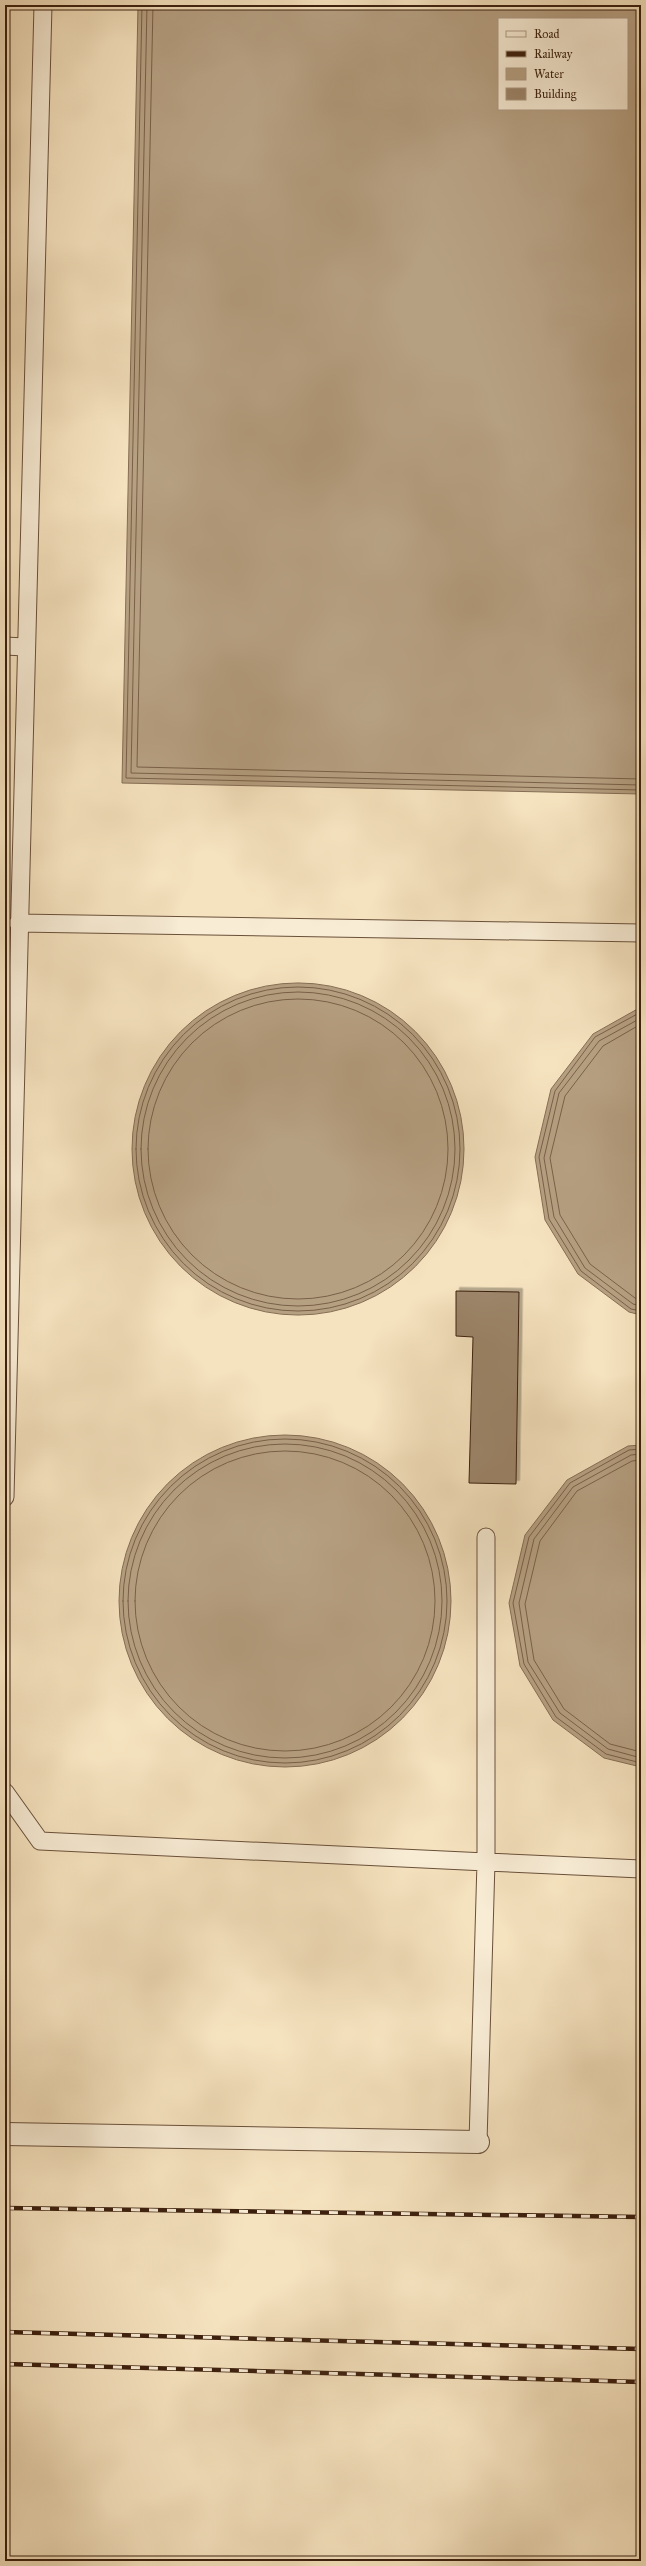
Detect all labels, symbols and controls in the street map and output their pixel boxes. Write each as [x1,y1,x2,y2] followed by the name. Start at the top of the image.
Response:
[498,18,628,110] legend
[534,27,560,41] text: Road
[534,47,573,61] text: Railway
[534,67,564,81] text: Water
[534,87,577,102] text: Building

